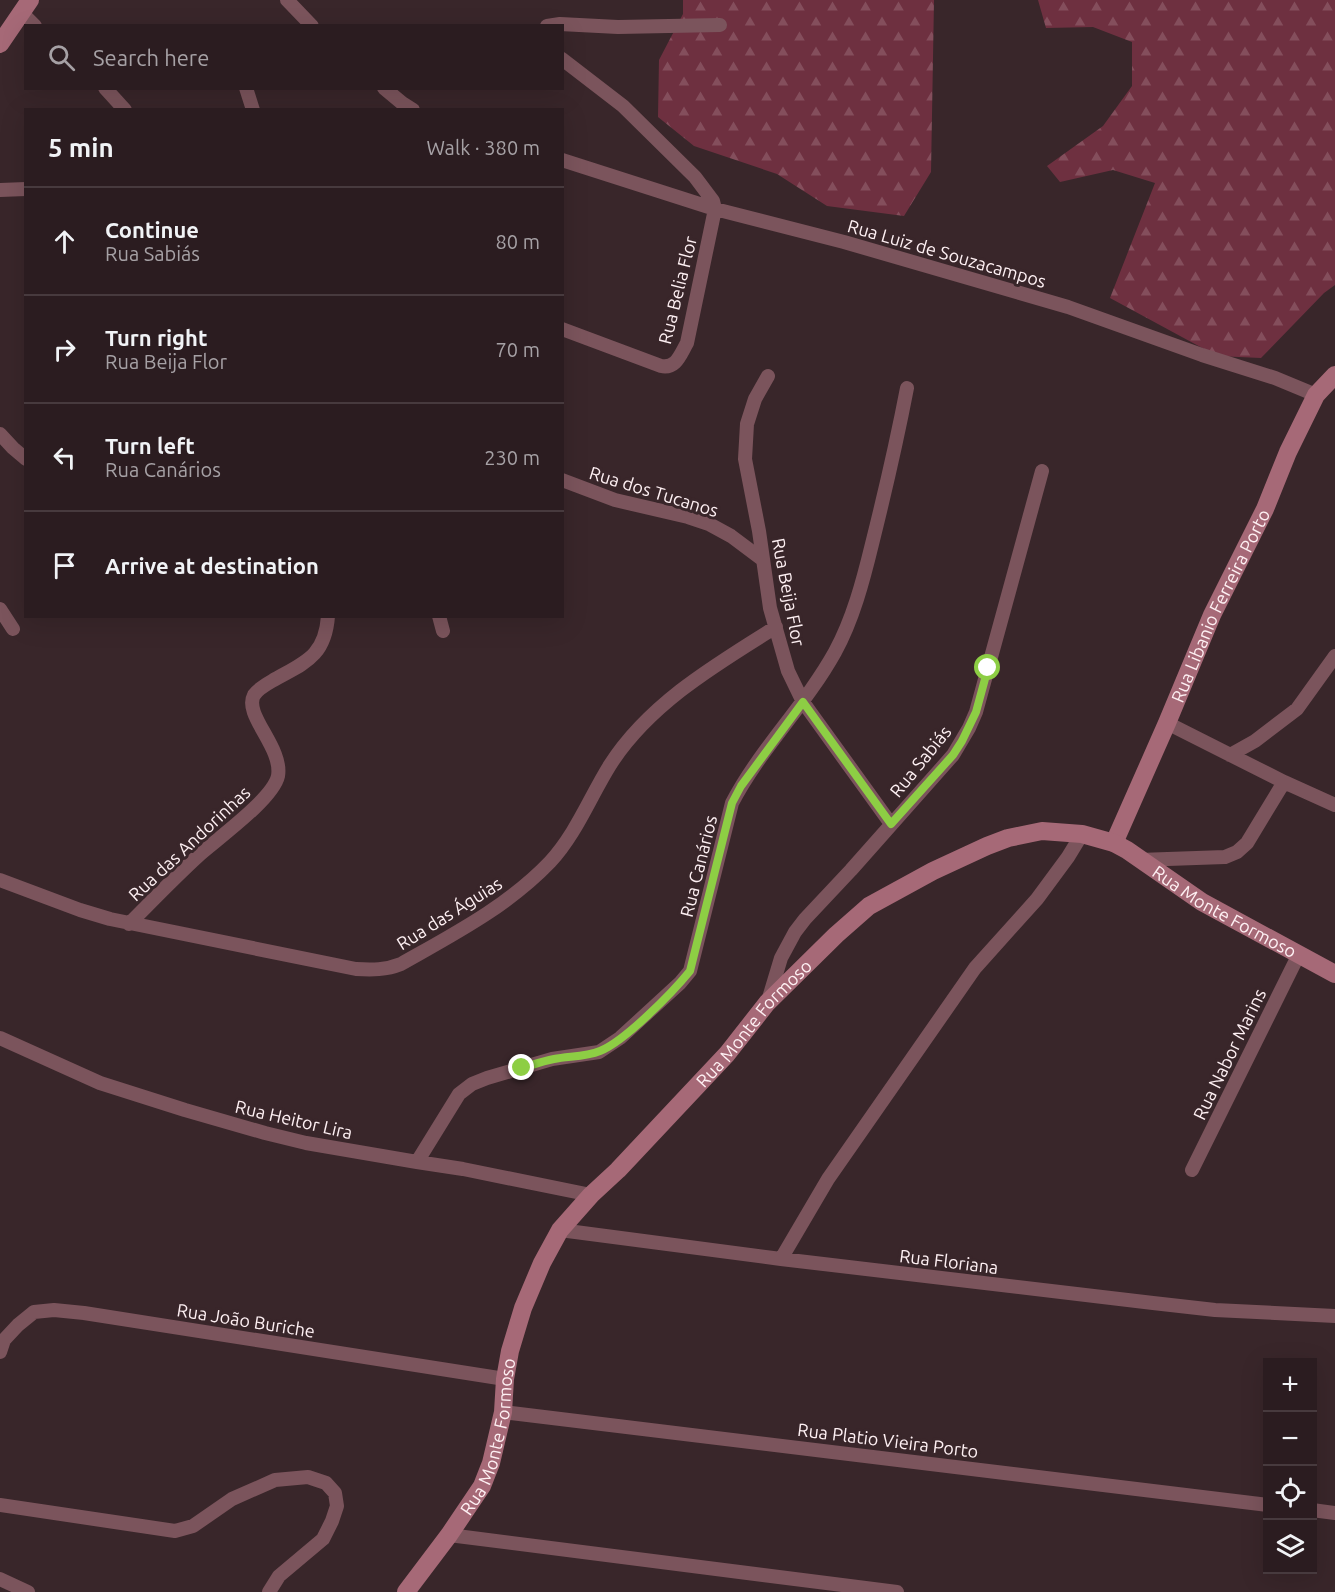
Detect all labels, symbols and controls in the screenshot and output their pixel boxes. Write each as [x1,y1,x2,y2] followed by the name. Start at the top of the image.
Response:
[24,24,564,90] search box
[45,41,78,74] icon: search
[93,45,209,70] text: Search here
[48,133,114,162] text: 5 min
[427,136,540,159] text: Walk · 380 m
[846,215,1049,291] street label: Rua Luiz de Souzacampos
[105,217,199,242] text: Continue
[48,225,81,258] icon: ahead
[496,230,540,253] text: 80 m
[654,234,700,346] street label: Rua Belia Flor
[105,242,200,265] text: Rua Sabiás
[105,325,207,350] text: Turn right
[48,333,81,366] icon: right
[496,338,540,361] text: 70 m
[105,350,227,373] text: Rua Beija Flor
[105,433,195,458] text: Turn left
[48,441,81,474] icon: left
[484,446,540,469] text: 230 m
[105,458,221,481] text: Rua Canários
[587,462,721,520] street label: Rua dos Tucanos
[1167,506,1273,705] street label: Rua Libanio Ferreira Porto
[769,536,809,648] street label: Rua Beija Flor
[48,549,81,582] icon: arrive
[105,553,319,578] text: Arrive at destination
[974,654,1000,680] route start
[885,721,955,801] street label: Rua Sabiás
[124,782,254,904] street label: Rua das Andorinhas
[676,813,720,919] street label: Rua Canários
[1149,861,1300,961] street label: Rua Monte Formoso
[392,872,505,953] street label: Rua das Águias
[692,955,815,1091] street label: Rua Monte Formoso
[1189,985,1269,1123] street label: Rua Nabor Marins
[508,1054,534,1080] route end
[233,1096,355,1142] street label: Rua Heitor Lira
[898,1245,1000,1277] street label: Rua Floriana
[175,1299,317,1341] street label: Rua João Buriche
[456,1356,519,1518] street label: Rua Monte Formoso
[1263,1358,1317,1574] map controls
[1263,1358,1317,1412] button: +
[1263,1412,1317,1466] button: −
[796,1419,980,1461] street label: Rua Platio Vieira Porto
[1263,1466,1317,1520] button: locate
[1263,1520,1317,1574] button: layers

